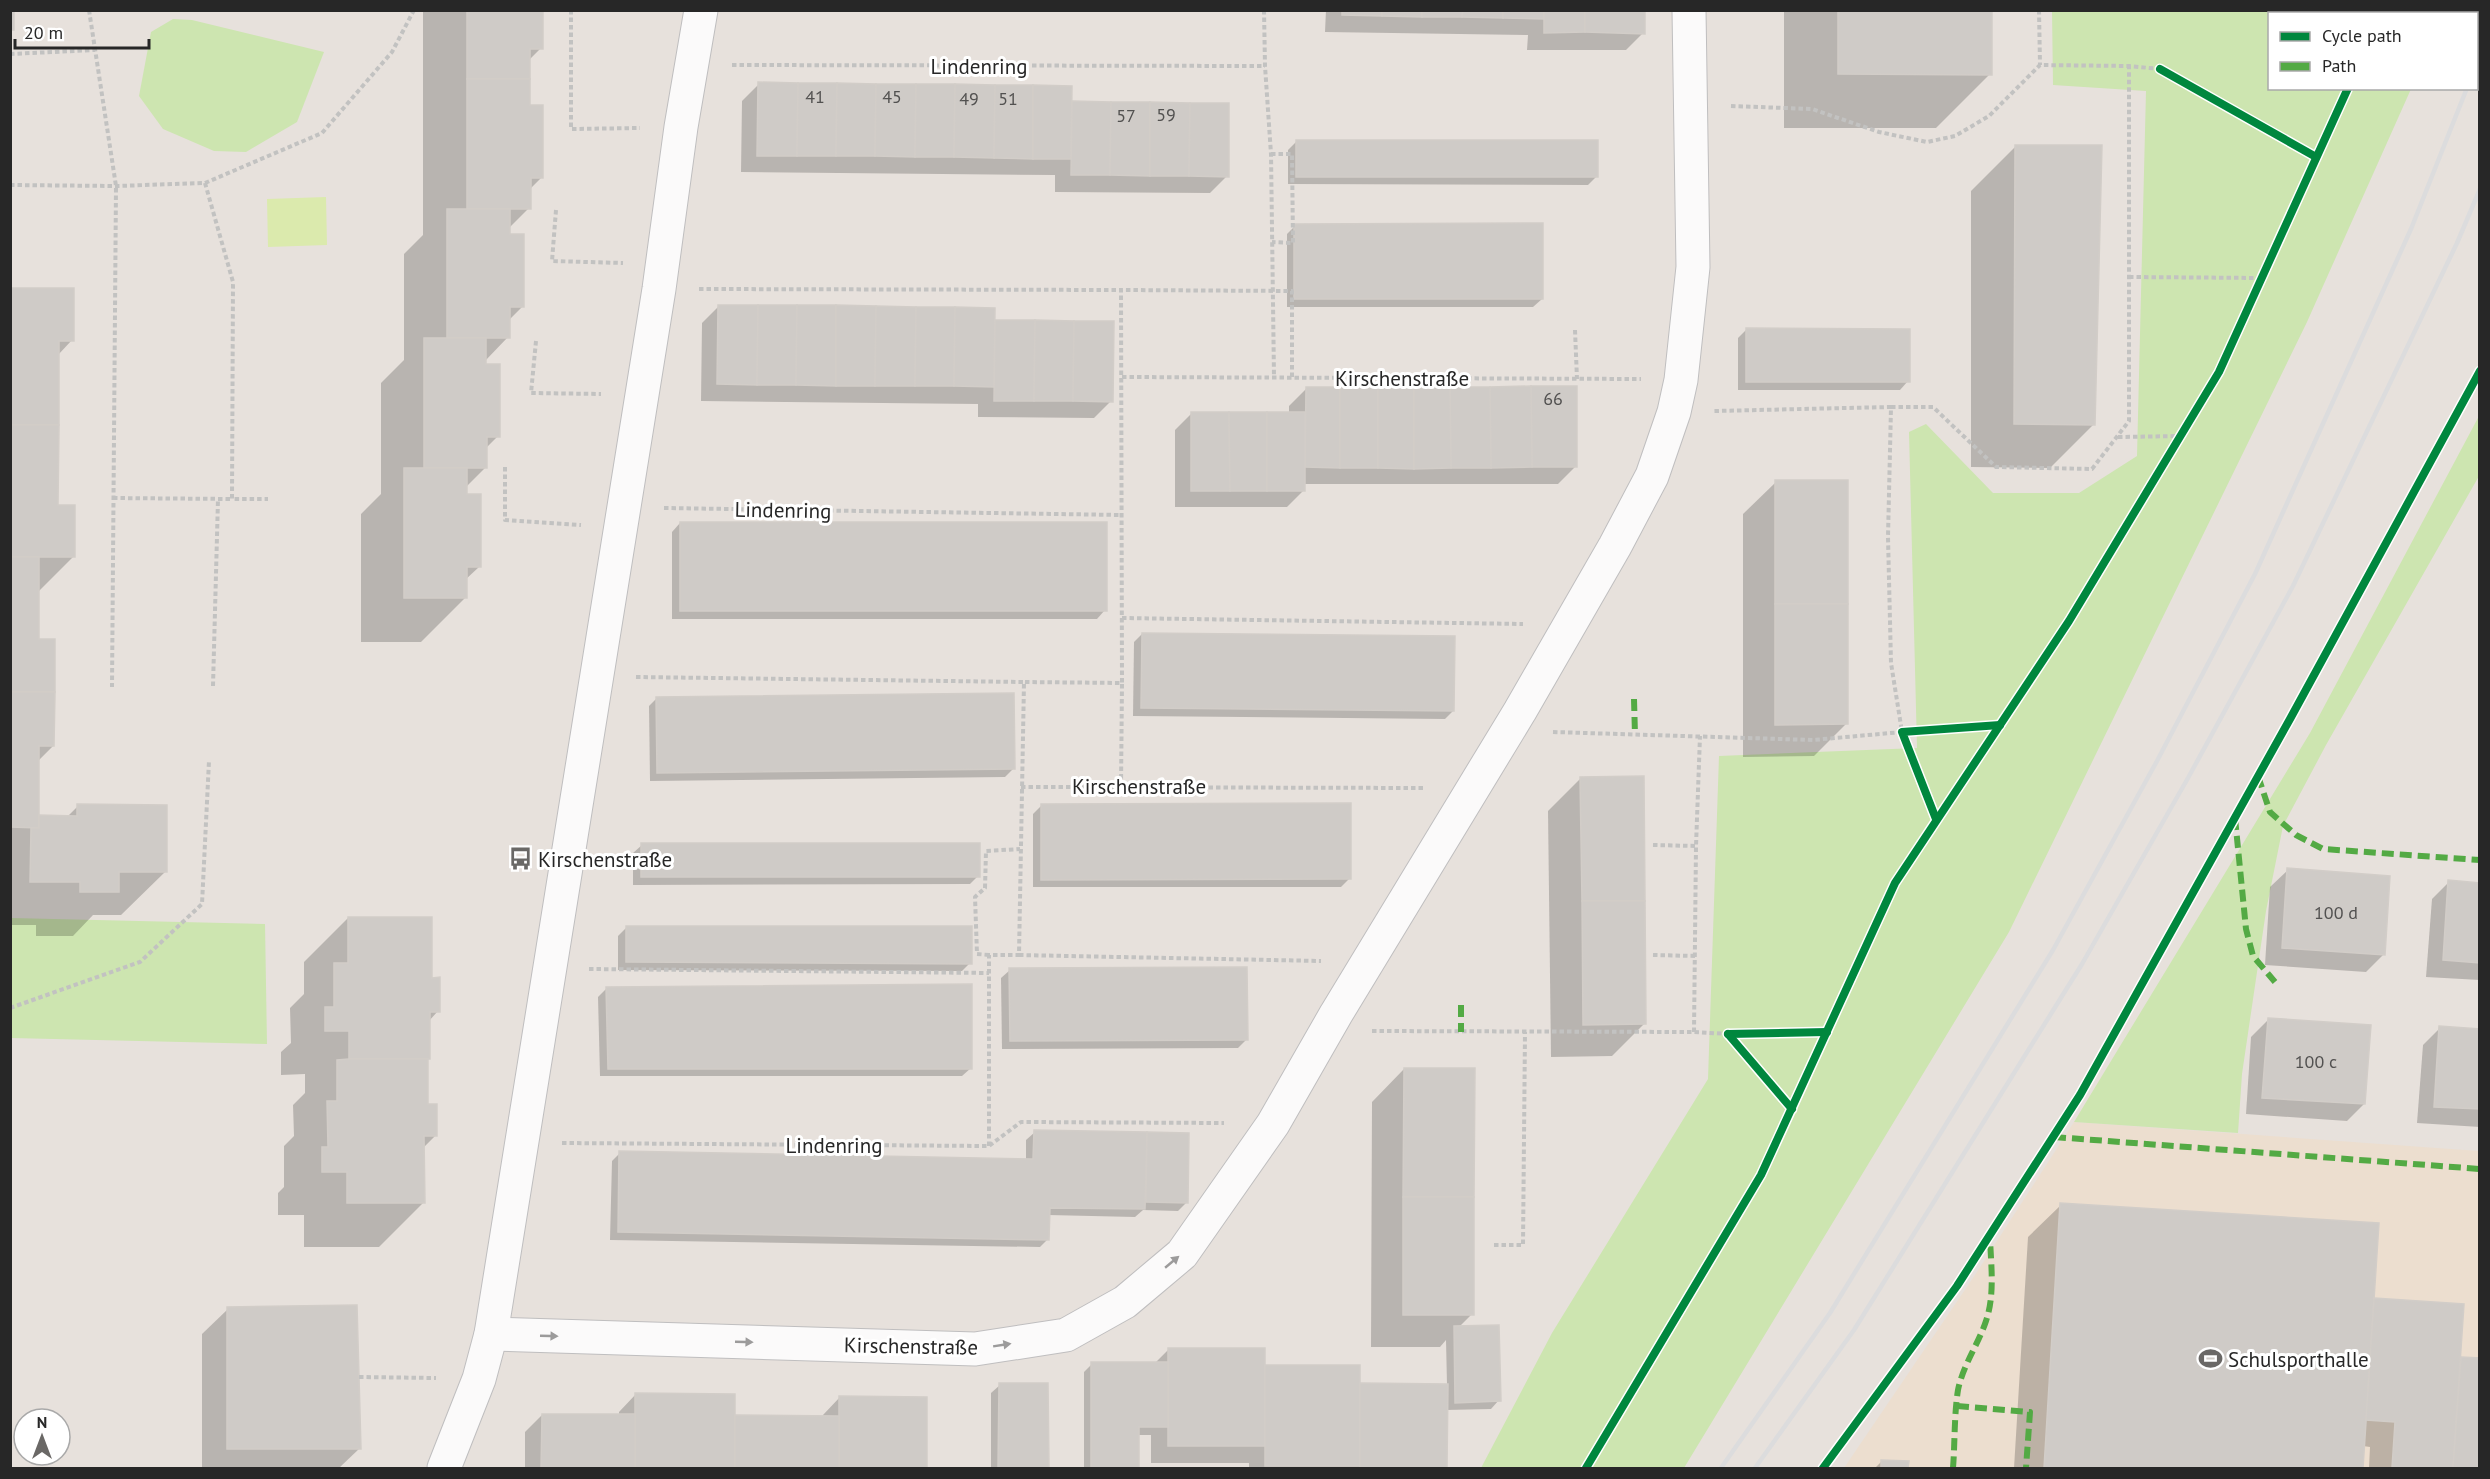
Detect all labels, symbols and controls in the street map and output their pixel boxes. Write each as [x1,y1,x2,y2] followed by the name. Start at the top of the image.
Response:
[15,12,148,50] scale bar
[2268,12,2478,90] legend
[24,21,63,44] text: 20 m
[2322,24,2402,47] text: Cycle path
[931,53,1027,80] street label: Lindenring
[2322,54,2356,77] text: Path
[805,85,825,108] house number: 41
[882,85,902,108] house number: 45
[959,87,979,110] house number: 49
[998,87,1018,110] house number: 51
[1156,103,1176,126] house number: 59
[1116,104,1136,127] house number: 57
[1335,365,1469,392] street label: Kirschenstraße
[1543,387,1563,410] house number: 66
[734,496,832,524] street label: Lindenring
[1072,773,1206,800] street label: Kirschenstraße
[507,846,533,872] bus stop icon: Kirschenstraße
[538,846,672,873] place label: Kirschenstraße
[2314,901,2358,924] house number: 100 d
[2295,1050,2337,1073] house number: 100 c
[786,1132,882,1159] street label: Lindenring
[1164,1255,1180,1268] one-way arrow
[540,1331,559,1341] one-way arrow
[844,1331,978,1361] street label: Kirschenstraße
[735,1337,754,1347] one-way arrow
[992,1340,1011,1349] one-way arrow
[2197,1346,2223,1372] sports icon: Schulsporthalle
[2228,1346,2369,1373] place label: Schulsporthalle
[12,1407,72,1467] north arrow
[37,1412,47,1432] text: N

